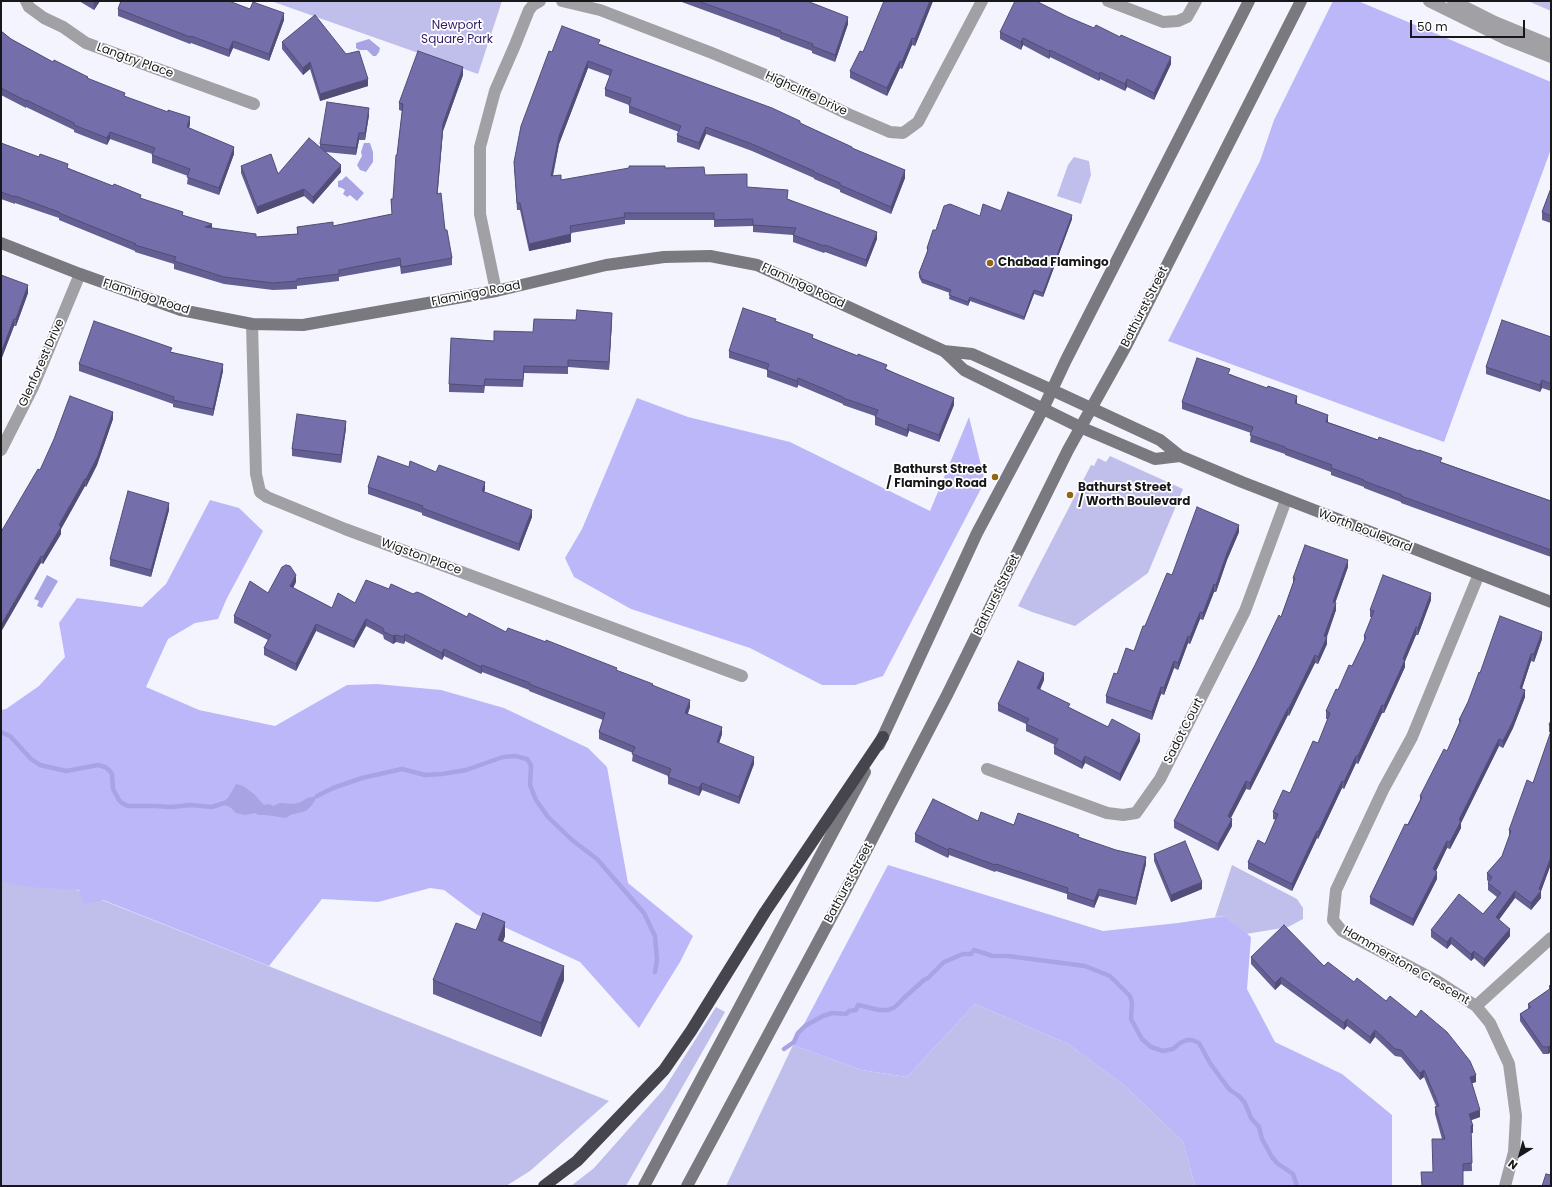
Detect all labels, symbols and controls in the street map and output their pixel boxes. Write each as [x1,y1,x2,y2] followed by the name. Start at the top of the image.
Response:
[1412,12,1527,38] scale bar
[1417,18,1448,35] text: 50 m
[421,19,493,47] park label: Newport Square Park
[95,40,175,82] street label: Langtry Place
[763,69,849,119] street label: Highcliffe Drive
[998,256,1109,270] place label: Chabad Flamingo
[985,258,995,268] marker: Chabad Flamingo
[759,260,847,312] street label: Flamingo Road
[1118,264,1172,350] street label: Bathurst Street
[101,276,191,318] street label: Flamingo Road
[430,278,522,310] street label: Flamingo Road
[16,317,68,409] street label: Glenforest Drive
[886,463,987,491] place label: Bathurst Street / Flamingo Road
[990,472,1000,482] marker: Bathurst Street / Flamingo Road
[1078,481,1190,509] place label: Bathurst Street / Worth Boulevard
[1065,490,1075,500] marker: Bathurst Street / Worth Boulevard
[1316,506,1414,556] street label: Worth Boulevard
[379,536,463,578] street label: Wigston Place
[971,552,1023,638] street label: Bathurst Street
[1161,696,1207,766] street label: Sadot Court
[822,840,876,926] street label: Bathurst Street
[1340,924,1472,1008] street label: Hammerstone Crescent
[1500,1135,1540,1175] north arrow
[1505,1156,1521,1173] text: N

